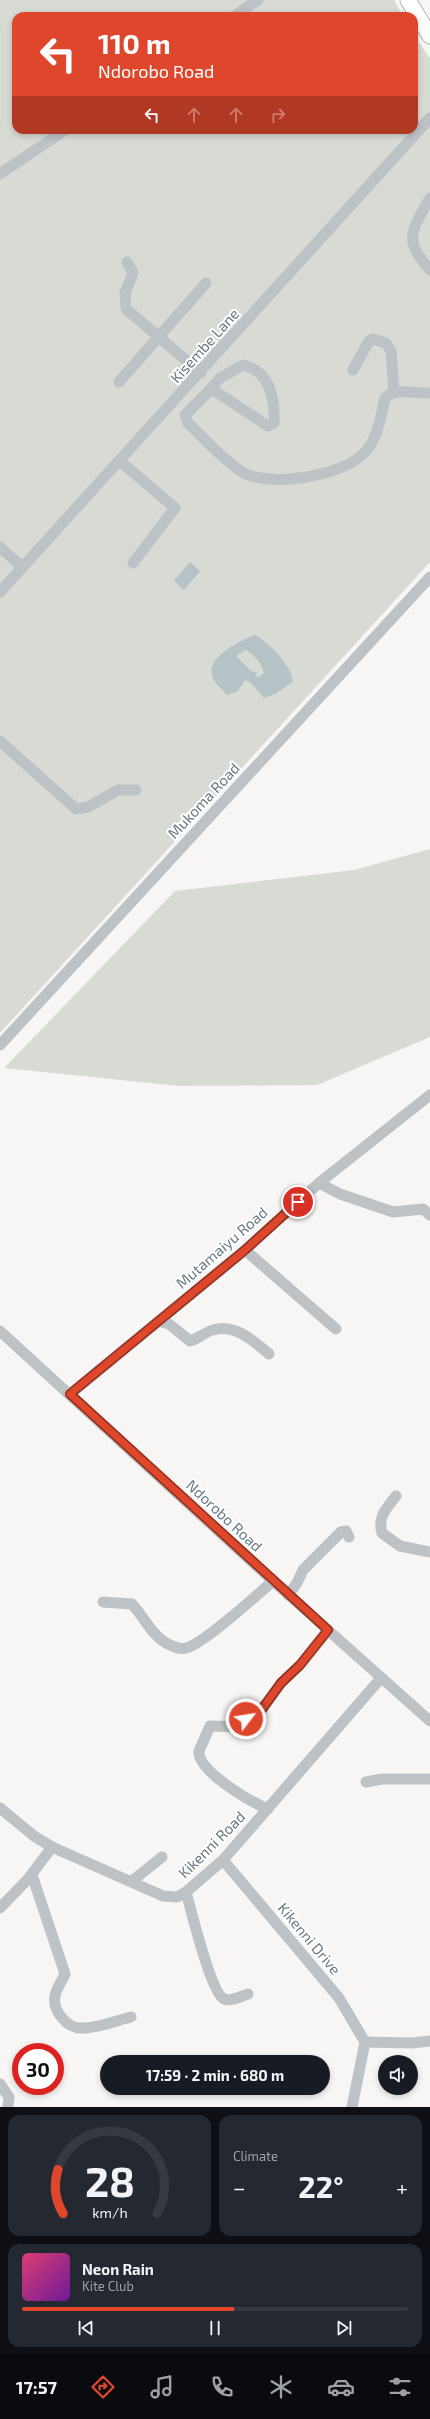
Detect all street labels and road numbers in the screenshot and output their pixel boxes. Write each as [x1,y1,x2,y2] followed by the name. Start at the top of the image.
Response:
[166,304,242,386] street label: Kisembe Lane
[164,759,243,842] street label: Mukoma Road
[172,1203,271,1292] street label: Mutamaiyu Road
[183,1476,266,1555] street label: Ndorobo Road
[174,1807,248,1881] street label: Kikenni Road
[275,1899,345,1978] street label: Kikenni Drive

